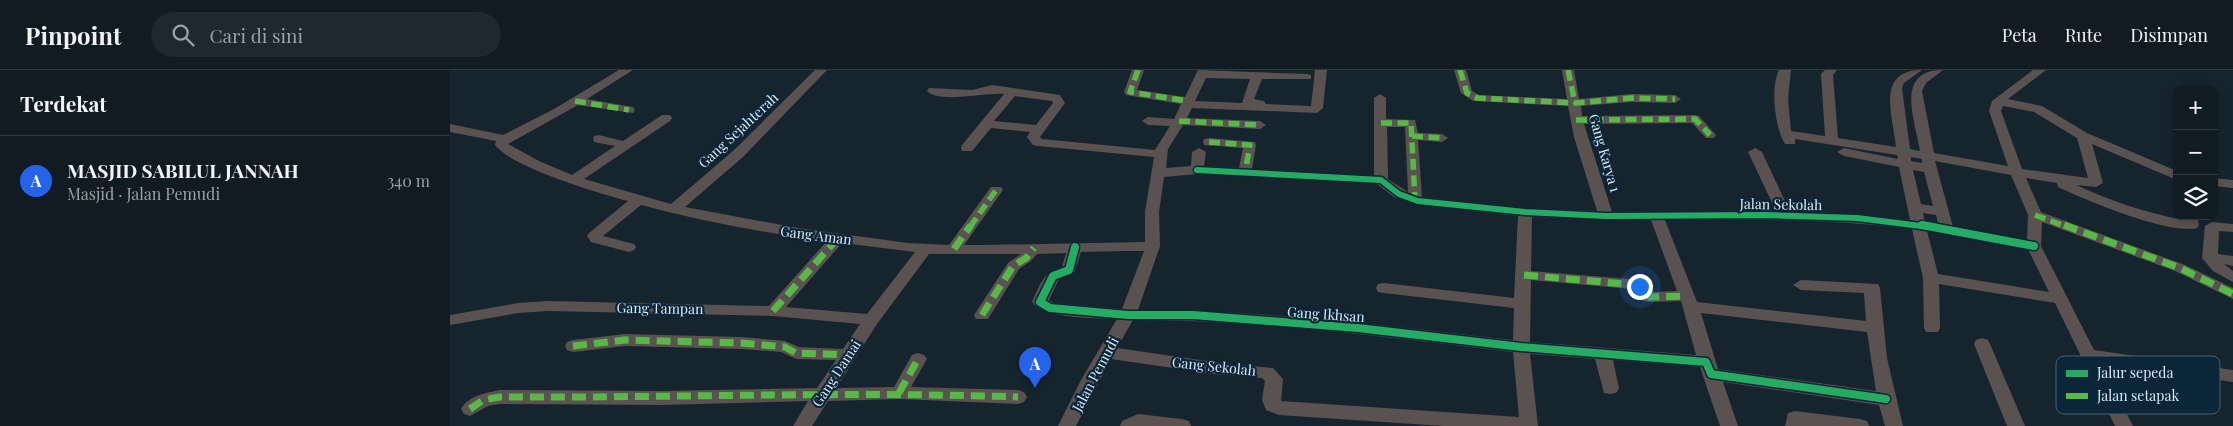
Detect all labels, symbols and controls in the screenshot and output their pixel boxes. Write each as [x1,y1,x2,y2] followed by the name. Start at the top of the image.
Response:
[151,12,501,57] search box
[25,19,121,51] text: Pinpoint
[169,21,197,49] icon: search
[209,22,303,48] text: Cari di sini
[2002,23,2037,47] text: Peta
[2065,23,2102,47] text: Rute
[2130,23,2208,47] text: Disimpan
[2173,85,2218,220] map controls
[2173,85,2218,130] button: +
[694,87,783,172] street label: Gang Sejahterah
[20,89,107,117] text: Terdekat
[1585,112,1625,194] street label: Gang Karya 1
[2173,130,2218,175] button: −
[67,157,299,183] text: MASJID SABILUL JANNAH
[31,170,41,191] text: A
[387,170,430,191] text: 340 m
[2173,175,2218,220] button: layers
[67,183,220,204] text: Masjid · Jalan Pemudi
[1738,194,1823,214] street label: Jalan Sekolah
[779,221,853,249] street label: Gang Aman
[1627,274,1653,300] your location
[616,298,704,318] street label: Gang Tampan
[1287,302,1366,326] street label: Gang Ikhsan
[1067,333,1123,416] street label: Jalan Pemudi
[807,336,865,410] street label: Gang Damai
[1019,347,1051,388] pin: A
[1171,352,1258,380] street label: Gang Sekolah
[2056,356,2220,414] legend
[2096,363,2173,382] text: Jalur sepeda
[2096,386,2179,405] text: Jalan setapak

